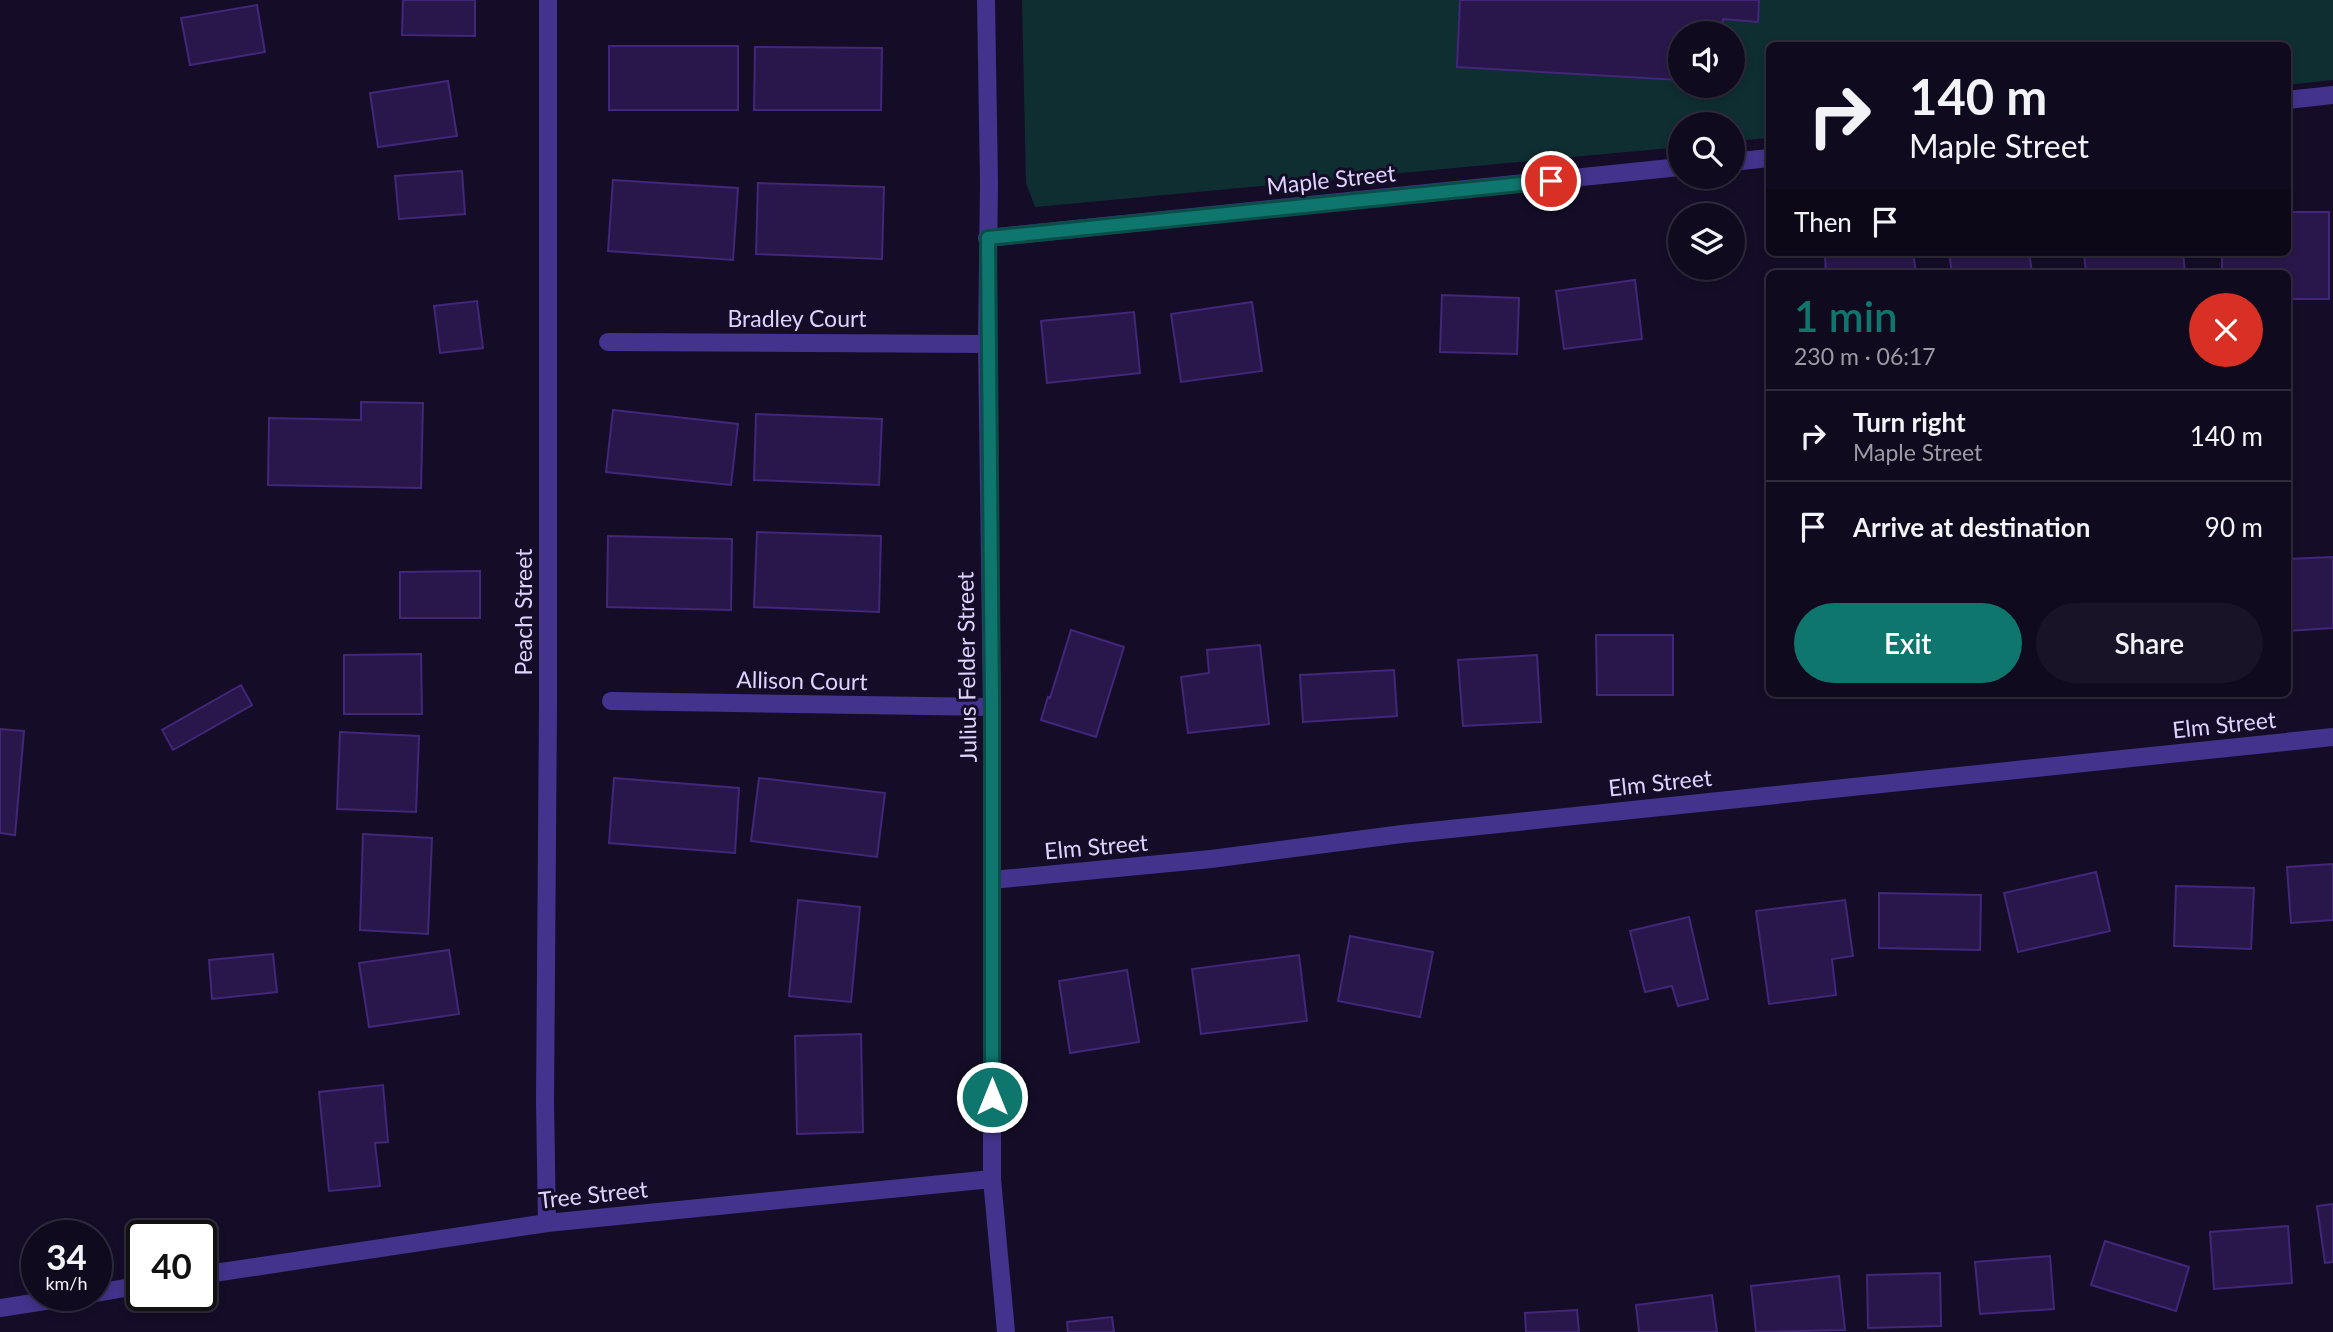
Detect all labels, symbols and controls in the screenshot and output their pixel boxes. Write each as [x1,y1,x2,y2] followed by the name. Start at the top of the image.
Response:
[1668,21,1745,280] map controls
[1668,21,1745,98] button: sound
[1909,67,2047,125] text: 140 m
[1794,70,1885,161] icon: right
[1668,112,1745,189] button: search
[1909,126,2089,165] text: Maple Street
[1521,151,1581,211] pin
[1265,158,1398,200] street label: Maple Street
[1532,162,1570,200] icon: arrive
[1668,203,1745,280] button: layers
[1866,203,1904,241] icon: arrive
[1794,206,1852,238] text: Then
[1794,291,1898,341] text: 1 min
[2189,293,2263,367] button: close
[727,304,867,332] street label: Bradley Court
[1794,342,1936,370] text: 230 m · 06:17
[1853,406,1966,438] text: Turn right
[1794,417,1832,455] icon: right
[2190,420,2263,452] text: 140 m
[1853,438,1982,466] text: Maple Street
[1794,508,1832,546] icon: arrive
[1853,511,2090,543] text: Arrive at destination
[2205,511,2263,543] text: 90 m
[509,548,537,676] street label: Peach Street
[950,571,982,763] street label: Julius Felder Street
[1794,603,2022,683] button: Exit
[2036,603,2263,683] button: Share
[736,665,869,695] street label: Allison Court
[2171,705,2278,743] street label: Elm Street
[1607,763,1714,801] street label: Elm Street
[1043,827,1150,864] street label: Elm Street
[955,1060,1029,1134] position arrow
[537,1174,650,1214] street label: Tree Street
[126,1220,217,1311] speed limit sign: 40
[46,1235,87,1277] text: 34
[45,1272,88,1294] text: km/h

